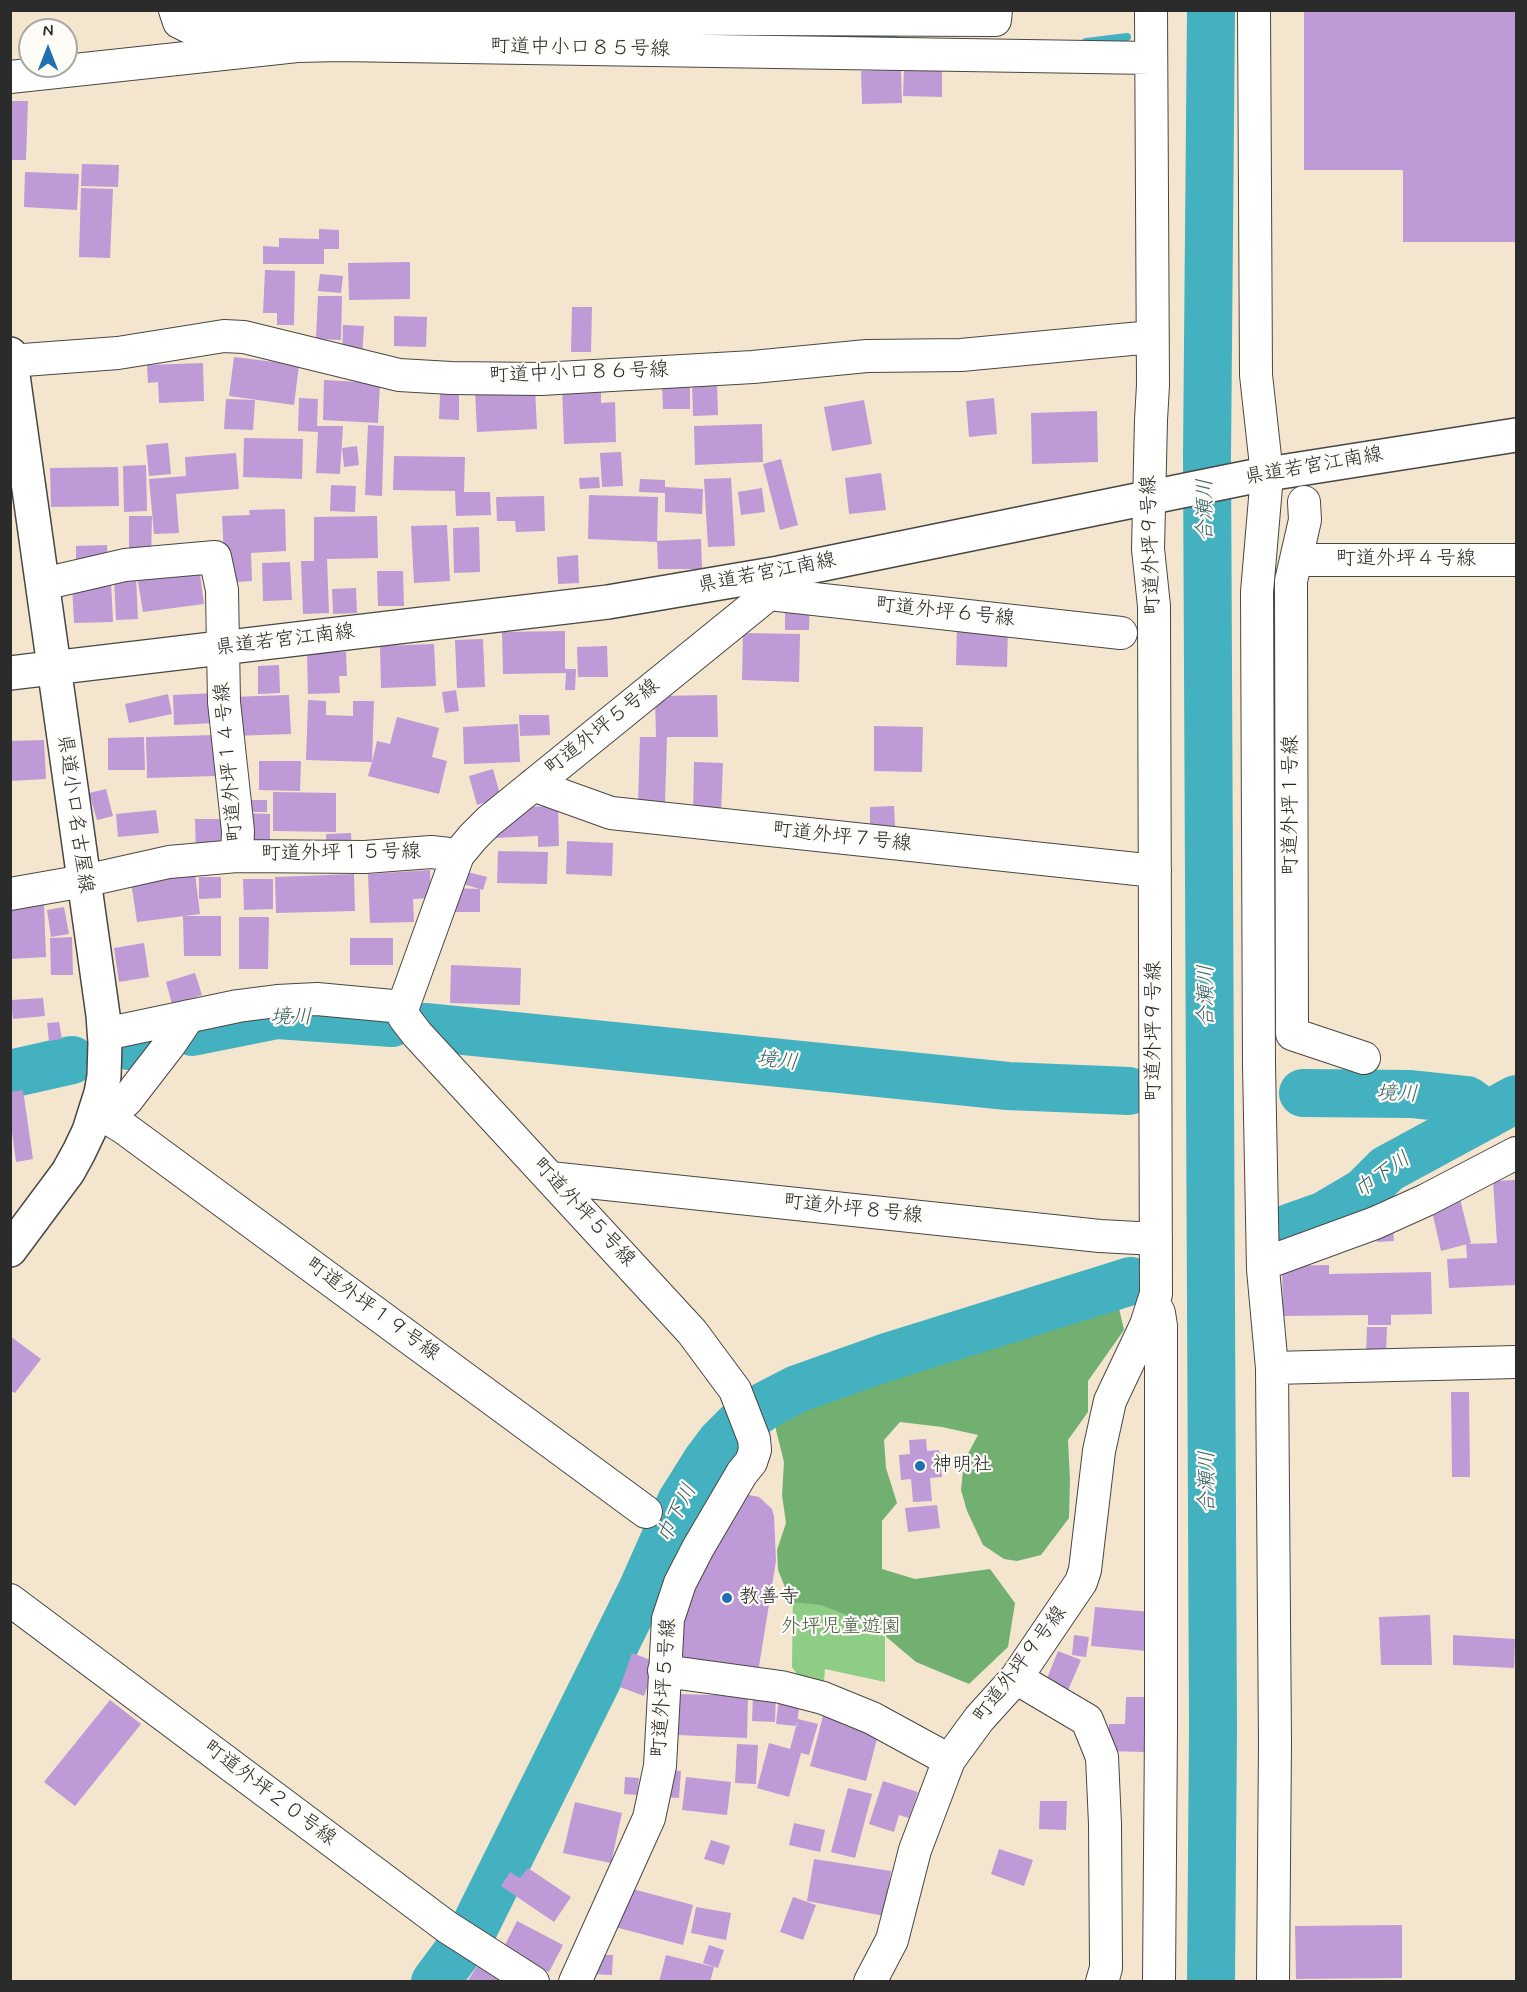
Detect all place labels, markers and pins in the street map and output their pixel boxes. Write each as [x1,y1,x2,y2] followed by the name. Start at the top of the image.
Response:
[932,1454,992,1478] place label: 神明社
[913,1459,927,1473] marker: 神明社
[739,1586,799,1610] place label: 教善寺
[720,1591,734,1605] marker: 教善寺

